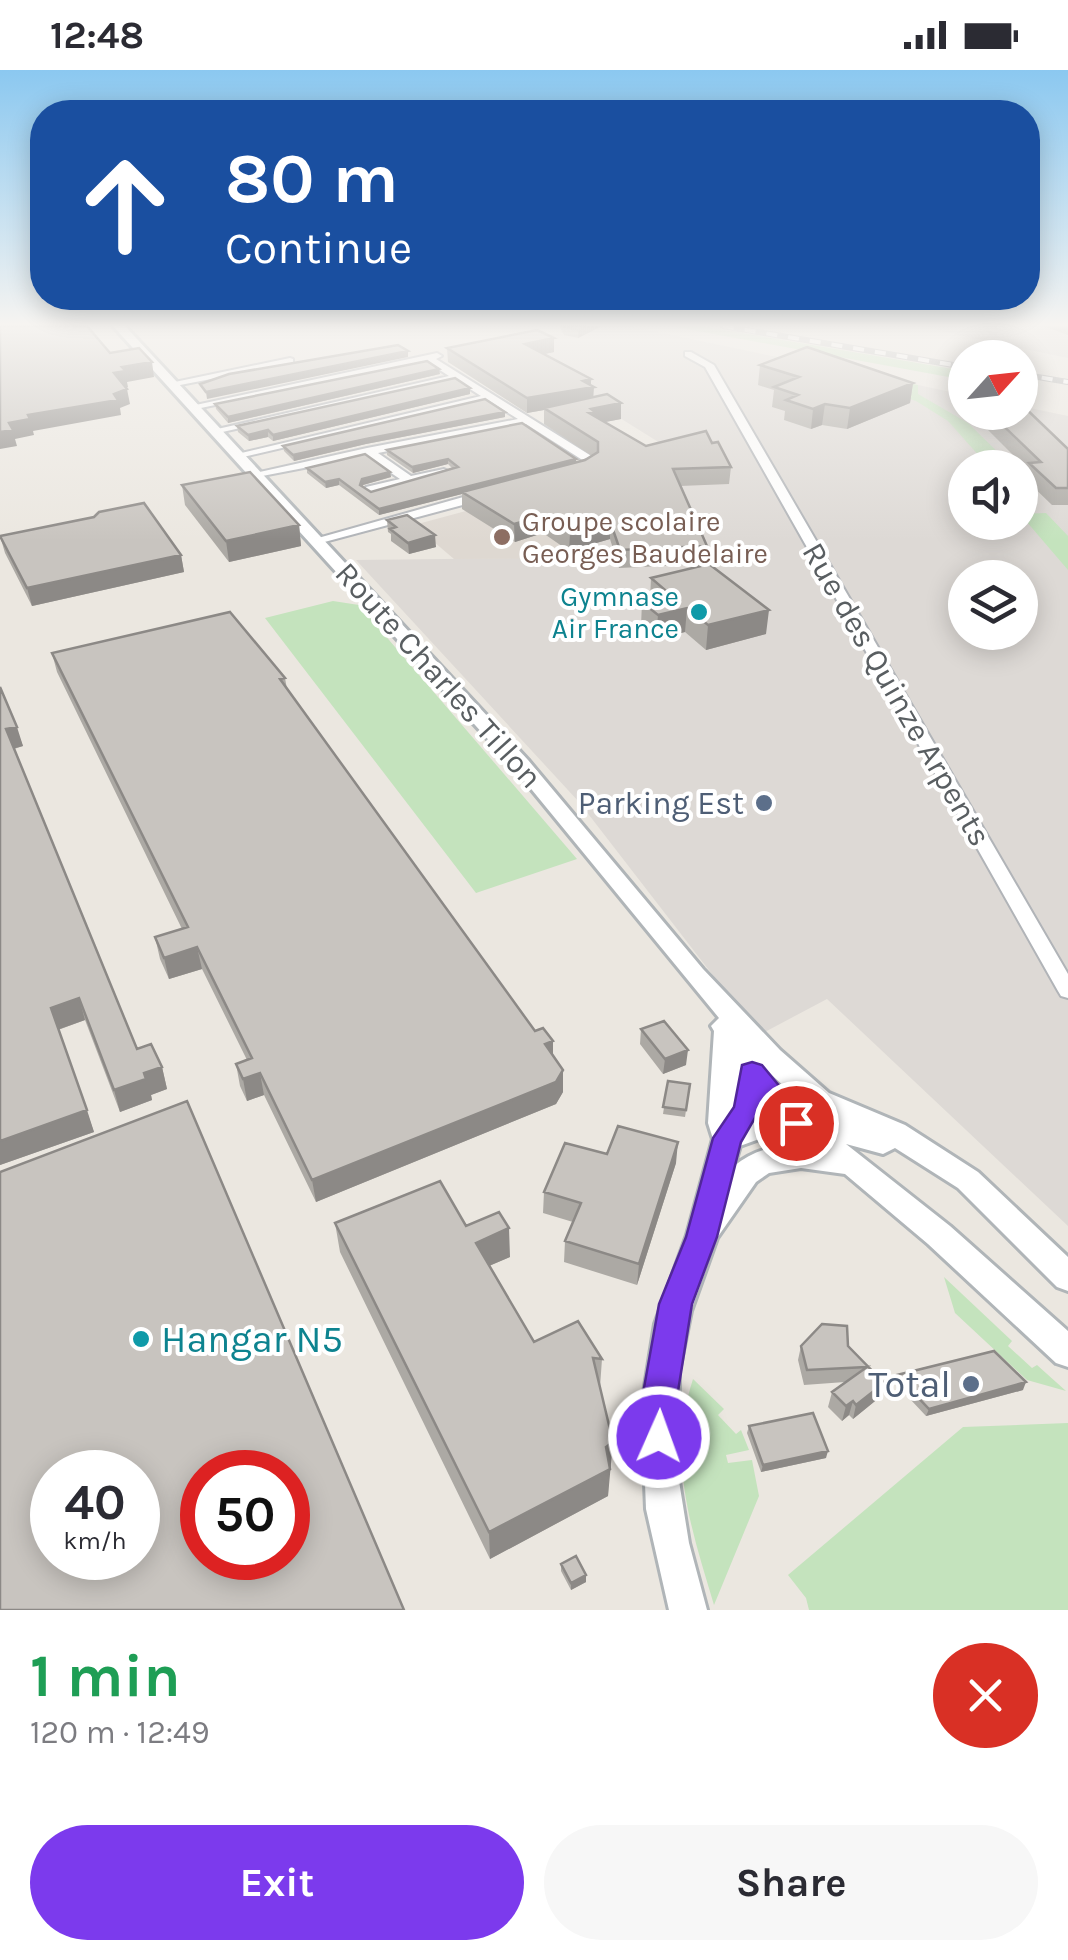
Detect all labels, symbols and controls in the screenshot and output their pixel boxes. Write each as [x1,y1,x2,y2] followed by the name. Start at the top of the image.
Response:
[50,13,144,58] text: 12:48
[225,138,399,220] text: 80 m
[60,140,190,270] icon: ahead
[225,222,412,274] text: Continue
[948,340,1038,430] north arrow
[948,340,1038,650] map controls
[948,450,1038,540] button: sound
[522,505,768,570] place label: Groupe scolaire Georges Baudelaire
[491,526,513,548] marker: Groupe scolaire Georges Baudelaire
[794,536,999,853] street label: Rue des Quinze Arpents
[328,555,550,796] street label: Route Charles Tillon
[948,560,1038,650] button: layers
[552,580,679,645] place label: Gymnase Air France
[688,601,710,623] marker: Gymnase Air France
[578,785,744,822] place label: Parking Est
[753,792,775,814] marker: Parking Est
[754,1081,839,1166] pin
[769,1096,824,1151] icon: arrive
[161,1317,343,1362] place label: Hangar N5
[130,1328,152,1350] marker: Hangar N5
[868,1362,951,1407] place label: Total
[960,1373,982,1395] marker: Total
[607,1385,711,1489] position arrow
[180,1450,310,1580] speed limit sign: 50
[64,1473,126,1532] text: 40
[63,1526,127,1555] text: km/h
[30,1641,181,1711] text: 1 min
[933,1643,1038,1748] button: close
[30,1714,210,1751] text: 120 m · 12:49
[30,1825,524,1940] button: Exit
[544,1825,1038,1940] button: Share

